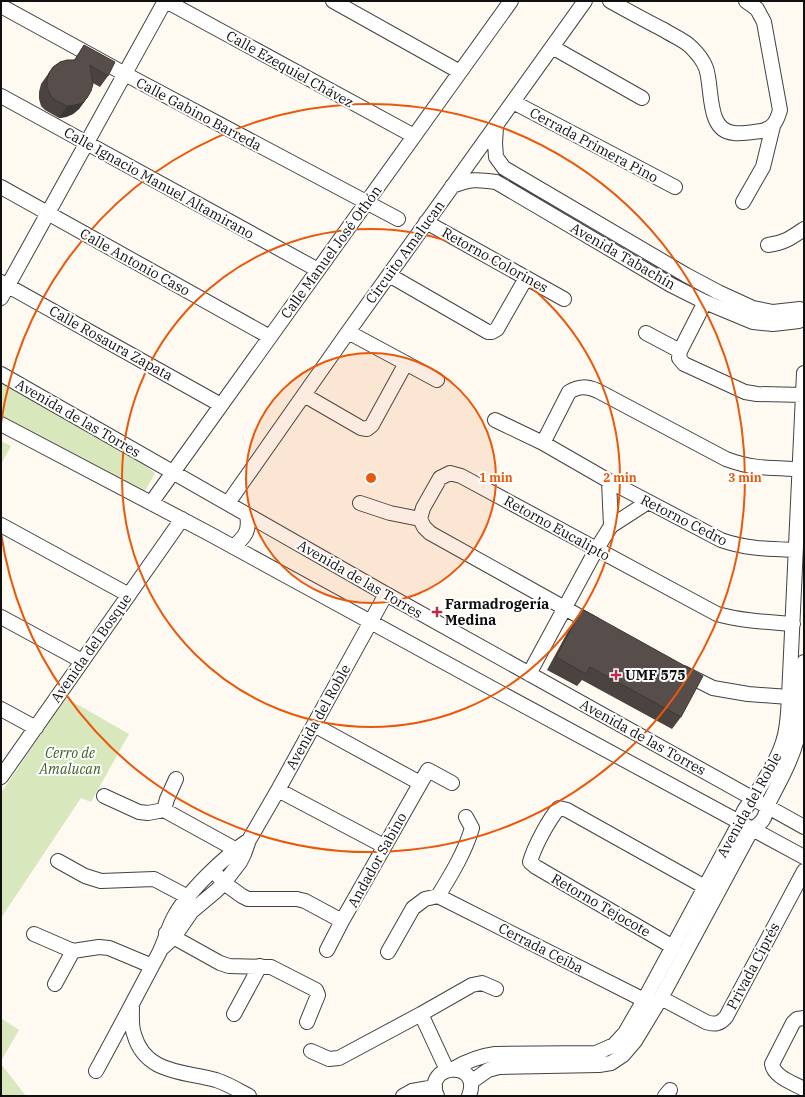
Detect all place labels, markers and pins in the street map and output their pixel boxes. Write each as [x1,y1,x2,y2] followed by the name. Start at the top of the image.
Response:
[364,471,378,485] centre of rings
[445,595,549,629] place label: Farmadrogería Medina
[432,607,442,617] marker: Farmadrogería Medina
[625,666,686,684] place label: UMF 575
[610,669,622,681] marker: UMF 575

